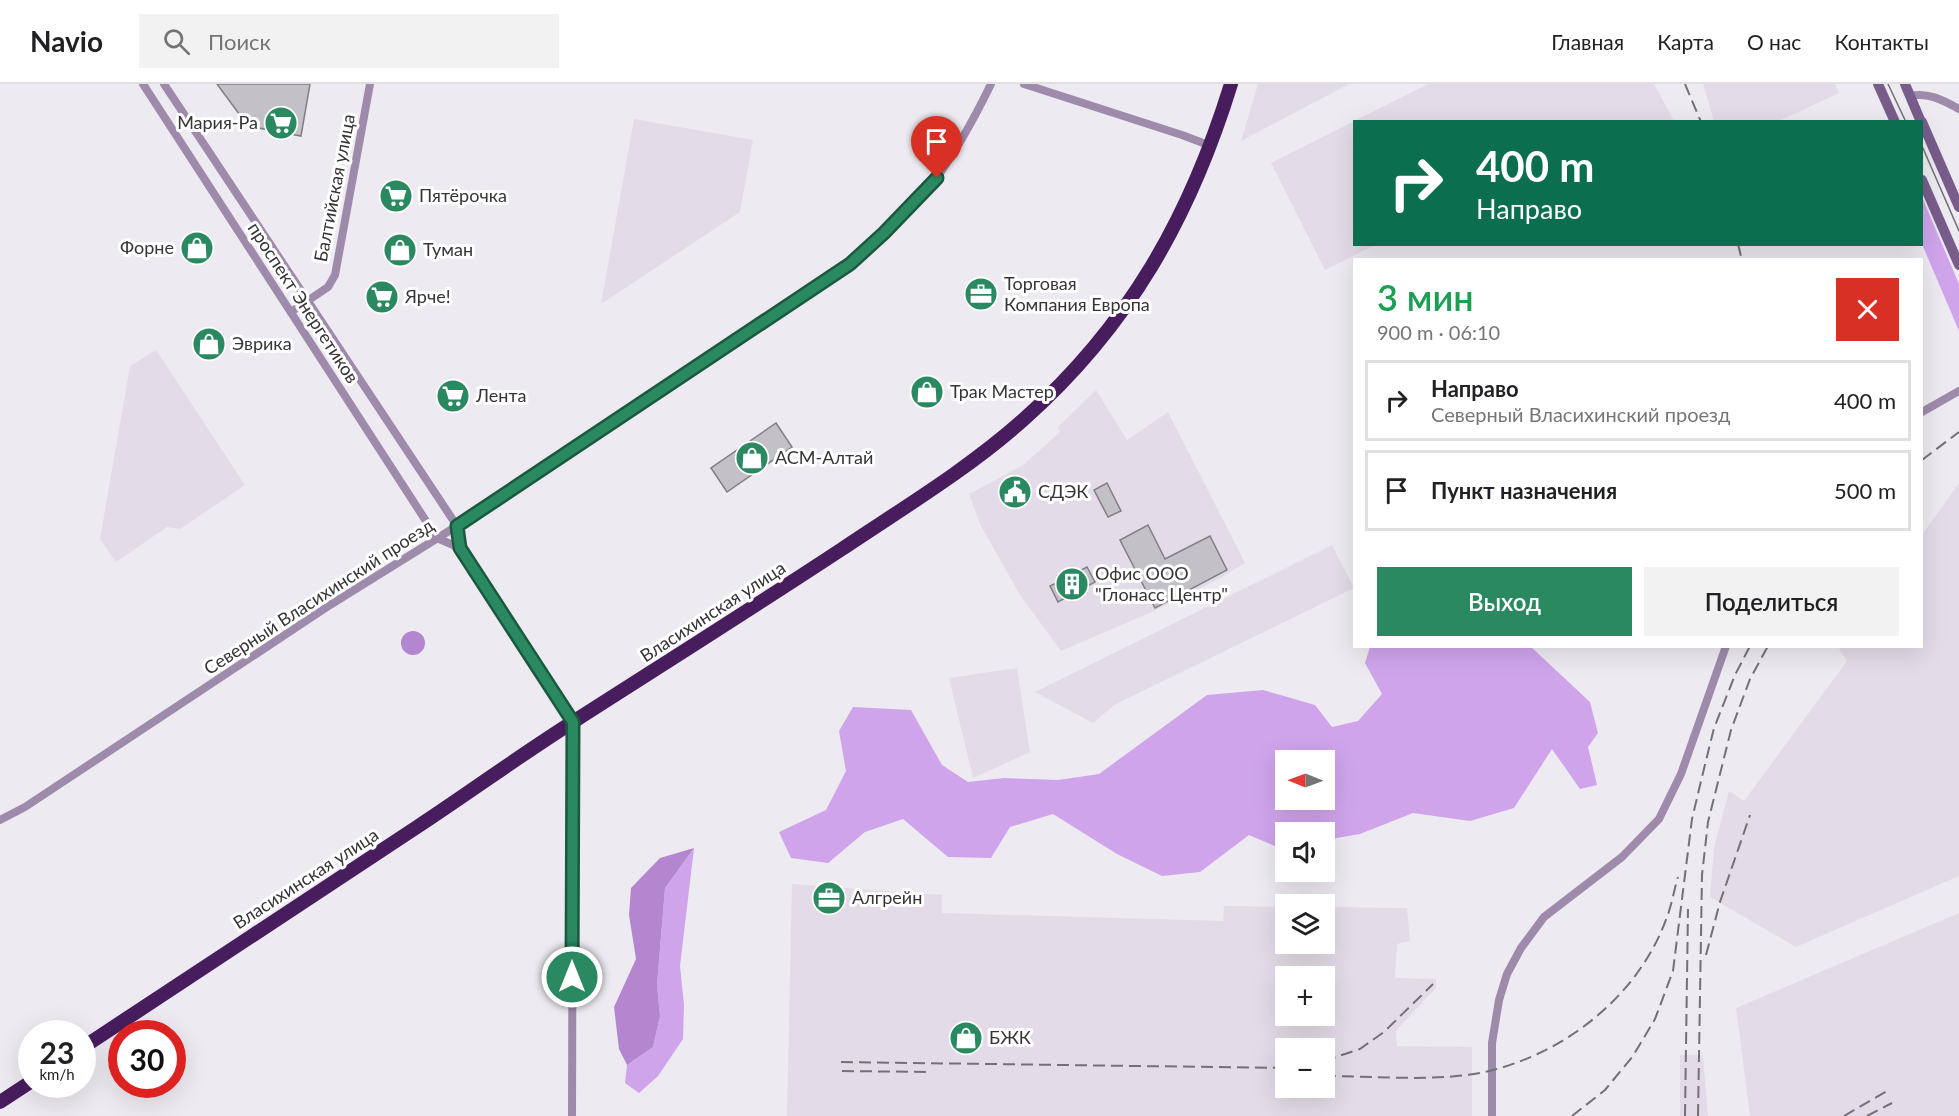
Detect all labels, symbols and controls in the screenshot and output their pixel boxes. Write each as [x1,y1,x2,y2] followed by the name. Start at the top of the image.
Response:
[139,14,559,68] search box
[30,24,103,58] text: Navio
[160,25,193,58] icon: search
[208,28,271,55] text: Поиск
[1551,29,1624,54] text: Главная
[1657,29,1714,54] text: Карта
[1747,29,1801,54] text: О нас
[1834,29,1929,54] text: Контакты
[263,105,299,141] supermarket icon: Мария-Ра
[177,111,258,133] place label: Мария-Ра
[309,112,359,263] street label: Балтийская улица
[911,116,962,178] pin
[920,125,953,158] icon: arrive
[1476,141,1594,191] text: 400 m
[1377,144,1455,222] icon: right
[378,178,414,214] supermarket icon: Пятёрочка
[419,184,507,206] place label: Пятёрочка
[1476,192,1582,225] text: Направо
[244,218,364,387] street label: проспект Энергетиков
[179,230,215,266] shop icon: Форне
[382,232,418,268] shop icon: Туман
[120,236,174,258] place label: Форне
[423,238,473,260] place label: Туман
[1004,272,1150,315] place label: Торговая Компания Европа
[1377,275,1474,319] text: 3 мин
[963,276,999,312] office icon: Торговая Компания Европа
[1836,278,1899,341] button: close
[364,279,400,315] supermarket icon: Ярче!
[404,285,451,307] place label: Ярче!
[1377,320,1500,344] text: 900 m · 06:10
[191,326,227,362] shop icon: Эврика
[232,332,292,354] place label: Эврика
[909,374,945,410] shop icon: Трак Мастер
[1431,375,1519,402] text: Направо
[435,378,471,414] supermarket icon: Лента
[950,380,1054,402] place label: Трак Мастер
[475,384,526,406] place label: Лента
[1380,384,1413,417] icon: right
[1834,387,1896,414] text: 400 m
[1431,402,1730,426] text: Северный Власихинский проезд
[734,440,770,476] shop icon: АСМ-Алтай
[775,446,873,468] place label: АСМ-Алтай
[997,474,1033,510] public building icon: СДЭК
[1380,474,1413,507] icon: arrive
[1431,477,1617,504] text: Пункт назначения
[1834,477,1896,504] text: 500 m
[1038,480,1088,502] place label: СДЭК
[199,514,437,679] street label: Северный Власихинский проезд
[636,556,789,666] street label: Власихинская улица
[1095,562,1228,605] place label: Офис ООО "Глонасс Центр"
[1054,566,1090,602] building icon: Офис ООО "Глонасс Центр"
[1377,567,1632,636] button: Выход
[1644,567,1899,636] button: Поделиться
[1275,750,1335,810] north arrow
[1275,750,1335,1098] map controls
[1275,822,1335,882] button: sound
[229,823,382,933] street label: Власихинская улица
[811,880,847,916] office icon: Алгрейн
[852,886,922,908] place label: Алгрейн
[1275,894,1335,954] button: layers
[540,945,604,1009] position arrow
[1275,966,1335,1026] button: +
[108,1020,186,1098] speed limit sign: 30
[948,1020,984,1056] shop icon: БЖК
[989,1026,1031,1048] place label: БЖК
[40,1034,74,1070] text: 23
[1275,1038,1335,1098] button: −
[39,1065,75,1083] text: km/h

